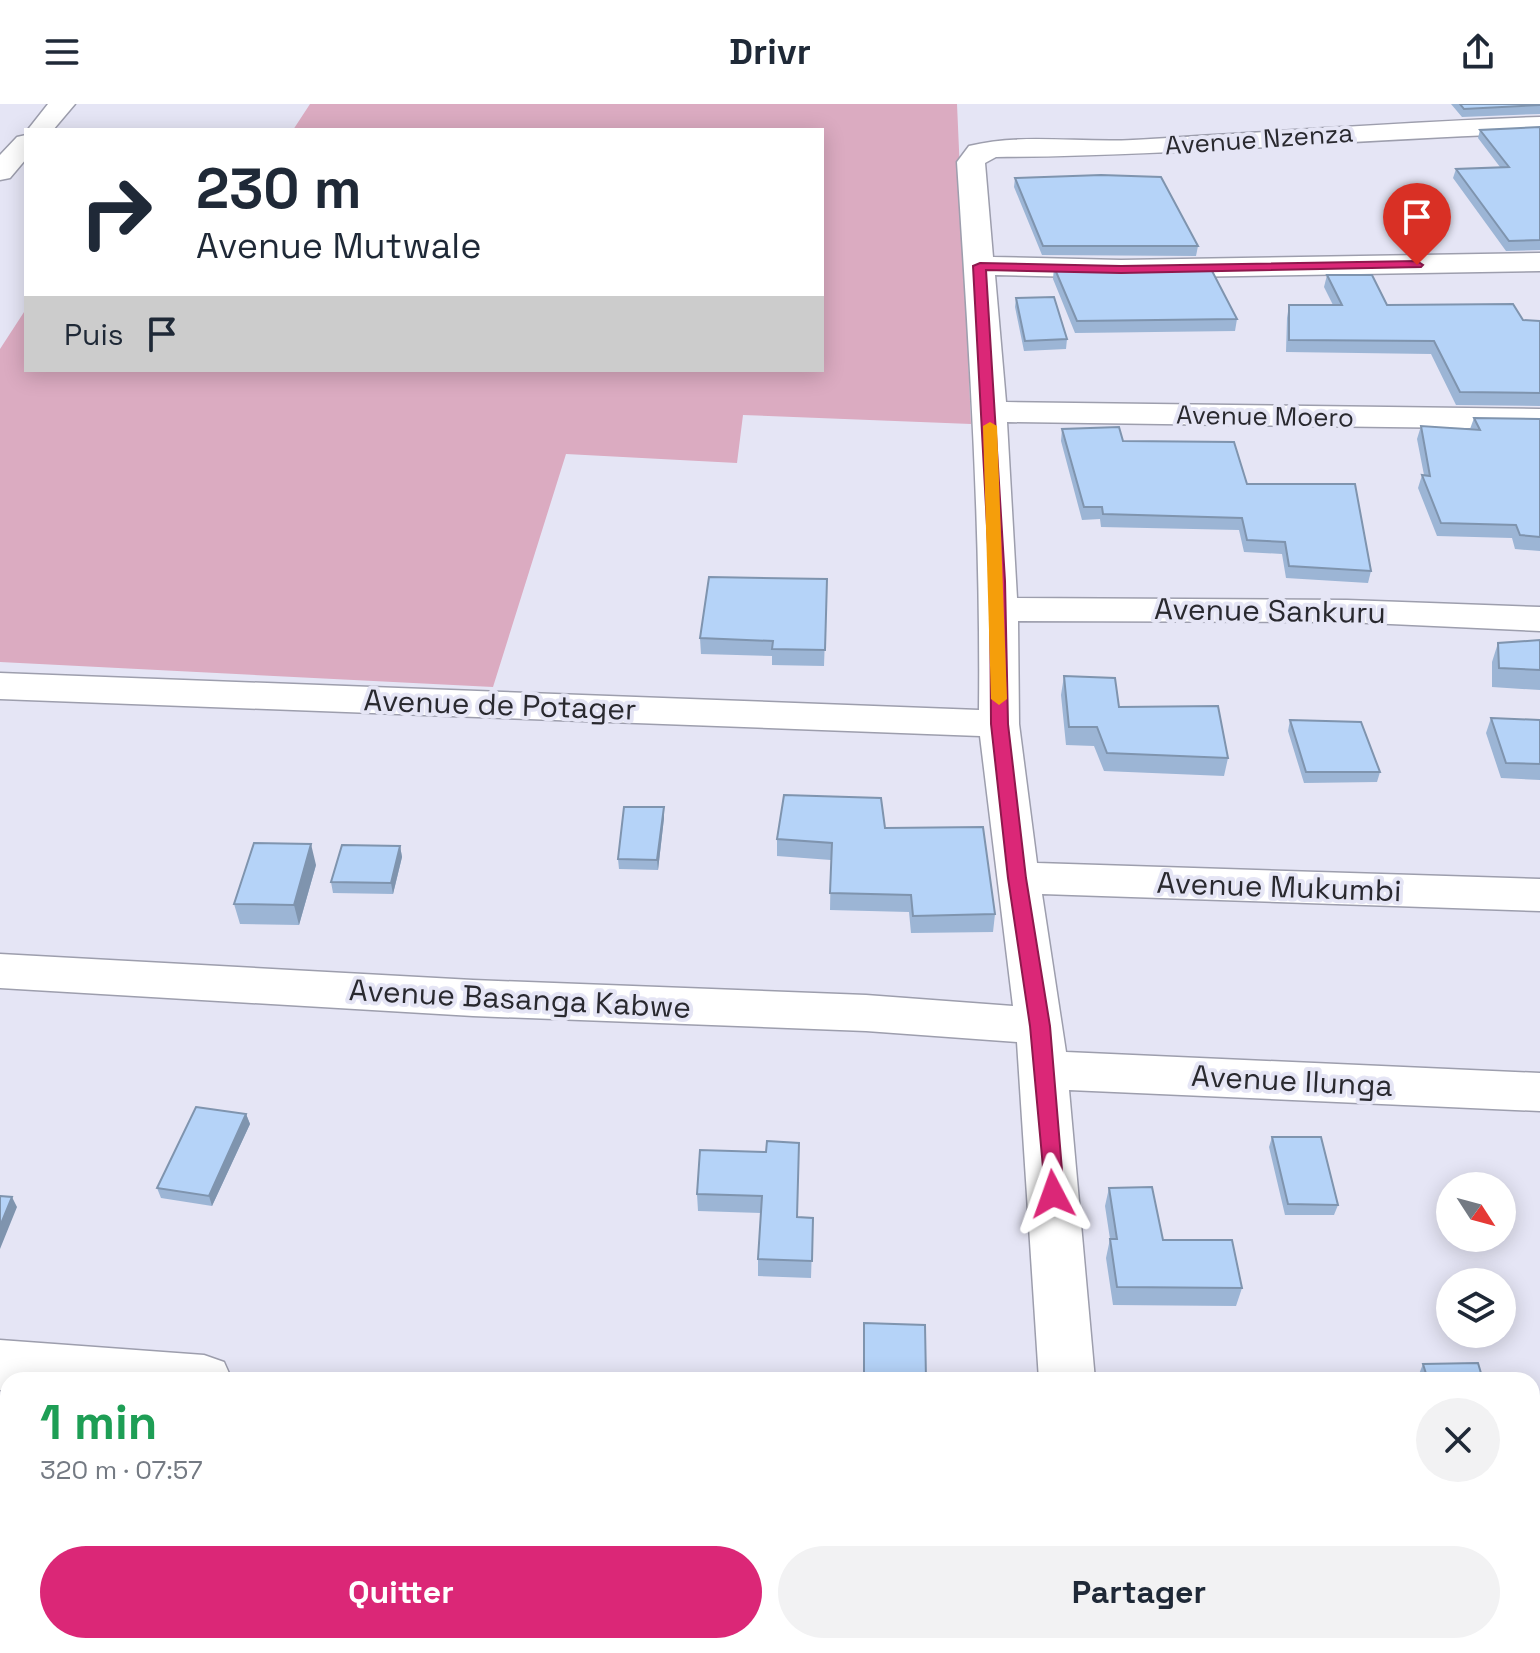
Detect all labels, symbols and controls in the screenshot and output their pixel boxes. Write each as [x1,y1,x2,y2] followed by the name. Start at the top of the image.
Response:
[729,29,811,75] text: Drivr
[40,30,84,74] icon: menu
[1456,30,1500,74] icon: share
[1164,115,1354,163] street label: Avenue Nzenza
[196,153,362,224] text: 230 m
[64,160,168,264] icon: right
[1383,183,1451,265] pin
[1395,195,1439,239] icon: arrive
[196,223,482,269] text: Avenue Mutwale
[140,312,184,356] icon: arrive
[64,315,124,354] text: Puis
[1176,397,1354,435] street label: Avenue Moero
[1154,589,1386,632] street label: Avenue Sankuru
[363,680,637,729] street label: Avenue de Potager
[1156,863,1402,910] street label: Avenue Mukumbi
[348,970,692,1027] street label: Avenue Basanga Kabwe
[1190,1056,1394,1105] street label: Avenue Ilunga
[1011,1152,1095,1236] position arrow
[1436,1172,1516,1252] north arrow
[1436,1172,1516,1348] map controls
[1436,1268,1516,1348] button: layers
[40,1392,157,1453] text: 1 min
[1416,1398,1500,1482] button: close
[40,1453,203,1487] text: 320 m · 07:57
[40,1546,762,1638] button: Quitter
[778,1546,1500,1638] button: Partager

